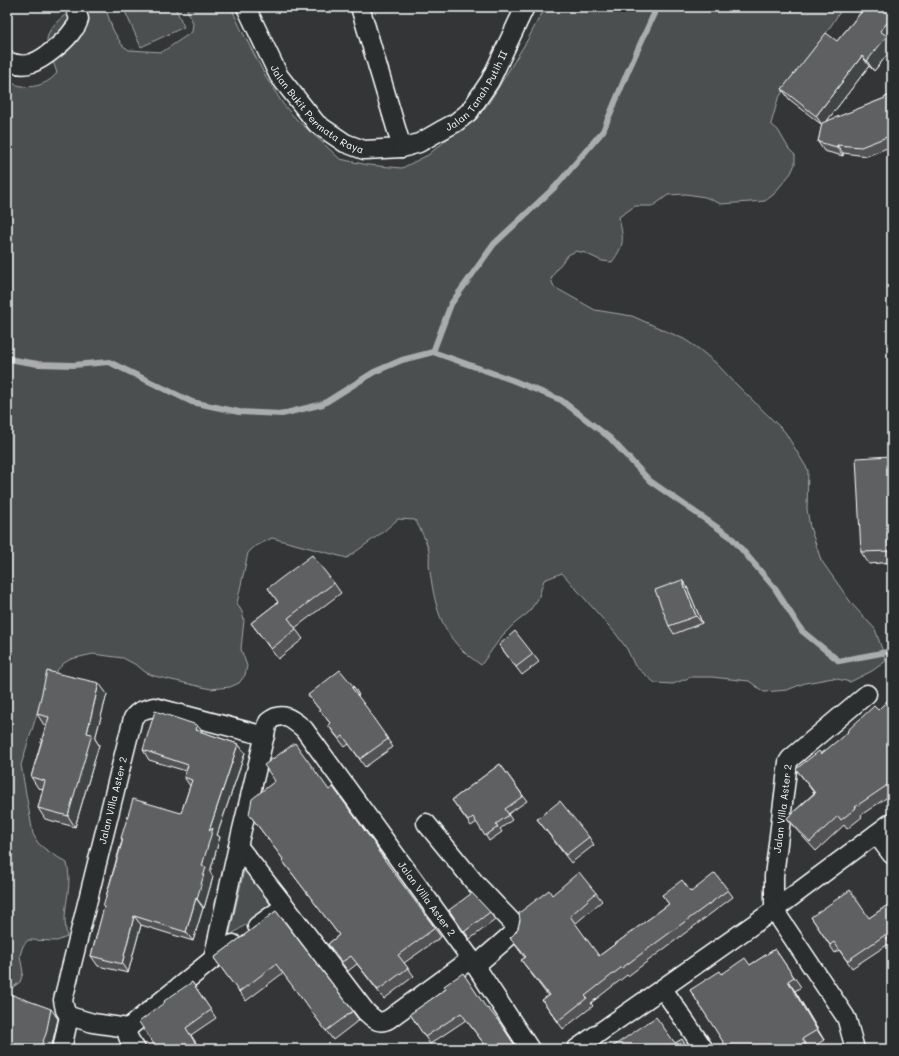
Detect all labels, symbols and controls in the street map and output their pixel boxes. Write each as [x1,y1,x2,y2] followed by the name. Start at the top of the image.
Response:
[443,48,511,134] street label: Jalan Tanah Putih II
[268,62,366,156] street label: Jalan Bukit Permata Raya
[95,755,130,845] street label: Jalan Villa Aster 2
[770,763,795,854] street label: Jalan Villa Aster 2
[395,858,459,939] street label: Jalan Villa Aster 2

